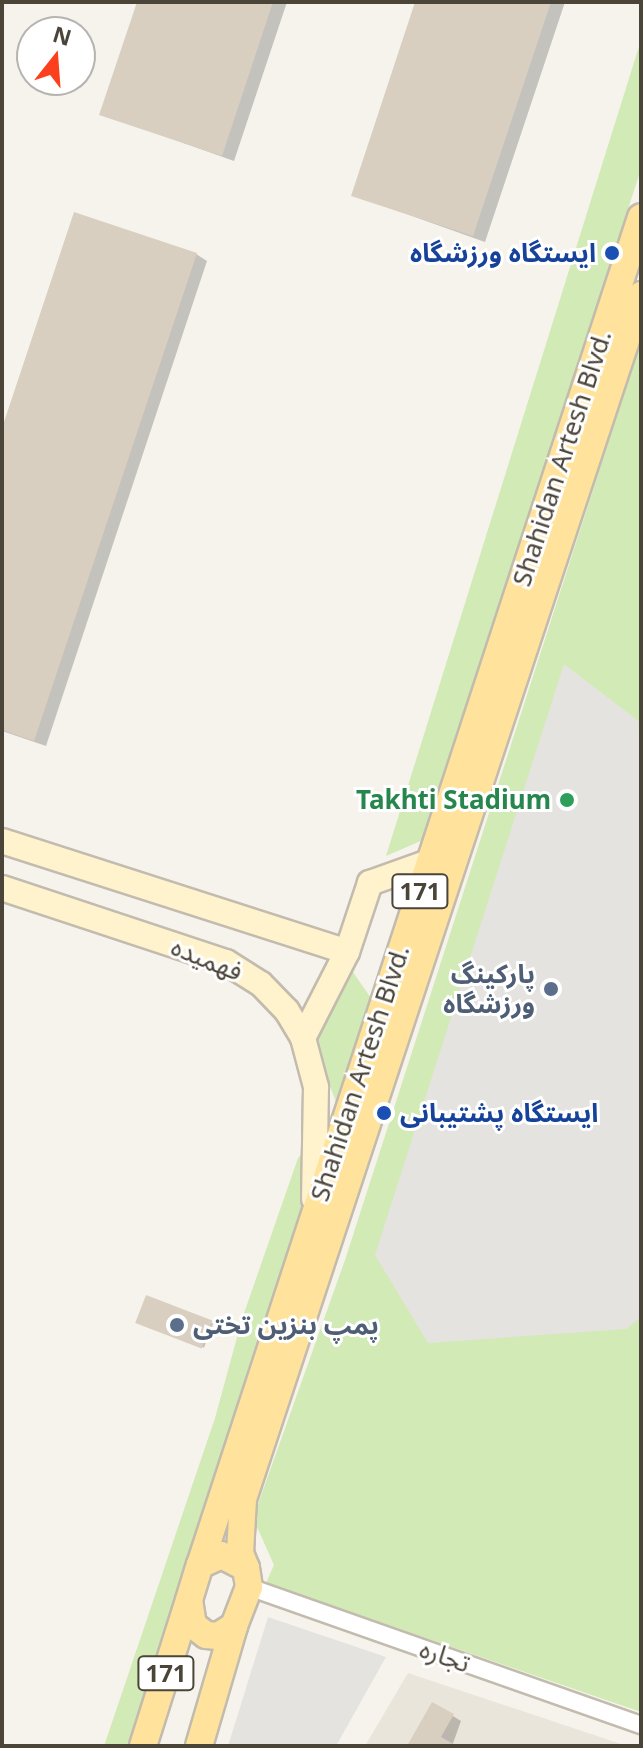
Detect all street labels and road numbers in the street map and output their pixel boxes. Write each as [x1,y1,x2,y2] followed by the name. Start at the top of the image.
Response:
[506,326,618,590] street label: Shahidan Artesh Blvd.
[390,871,450,911] road number: 171
[167,931,247,987] street label: فهمیده
[304,941,416,1205] street label: Shahidan Artesh Blvd.
[416,1633,474,1679] street label: تجاره
[136,1653,196,1693] road number: 171

